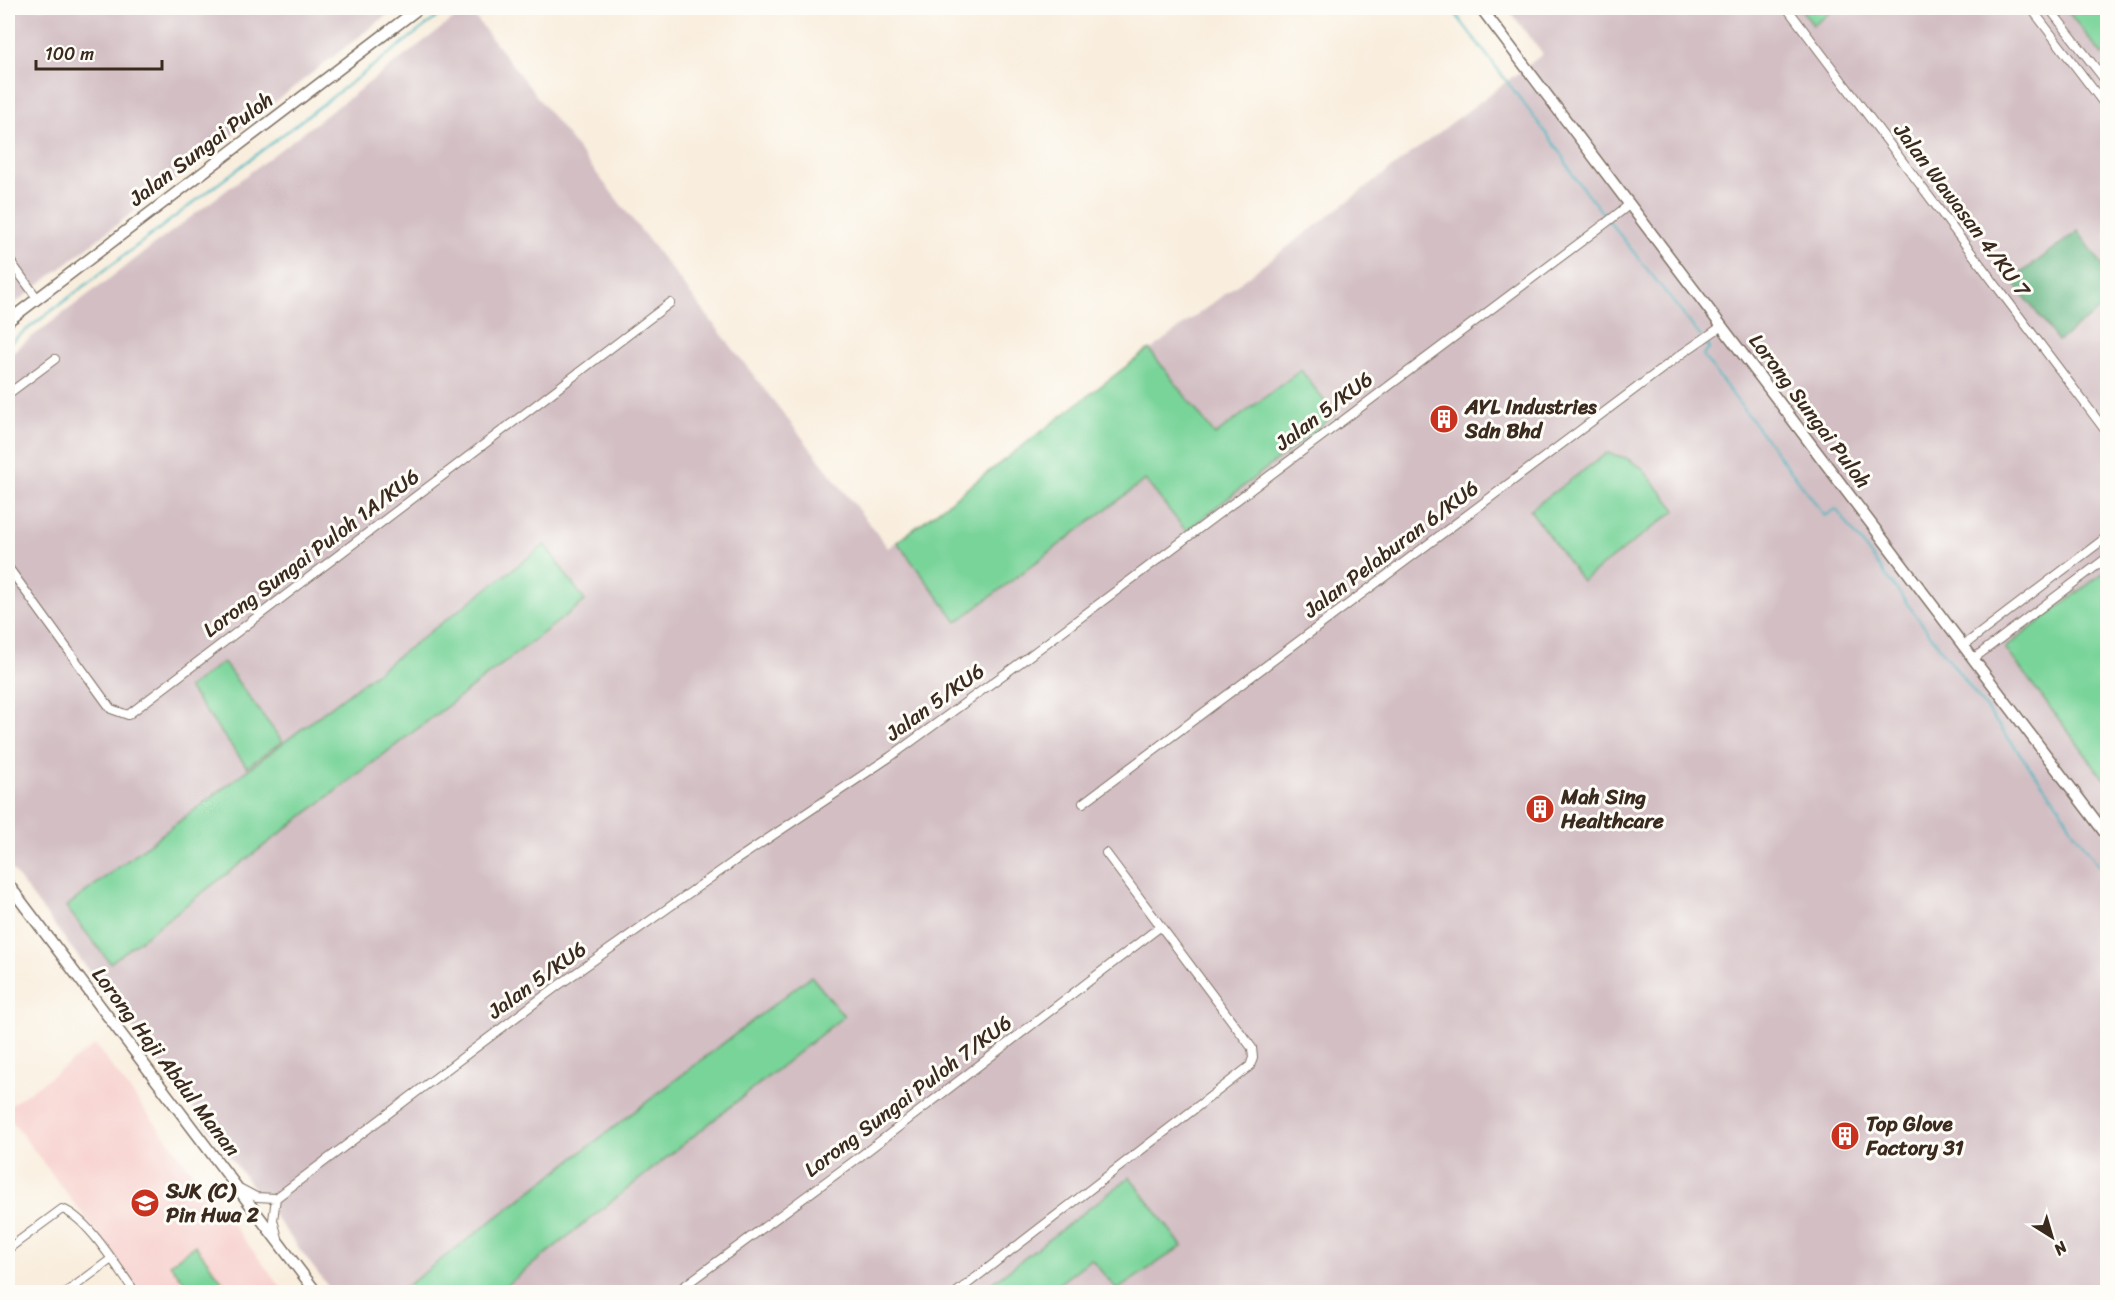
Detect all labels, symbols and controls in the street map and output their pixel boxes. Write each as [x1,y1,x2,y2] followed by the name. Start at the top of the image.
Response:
[36,33,162,71] scale bar
[45,38,94,70] text: 100 m
[119,82,282,217] street label: Jalan Sungai Puloh
[1883,114,2042,307] street label: Jalan Wawasan 4/KU 7
[1739,325,1881,497] street label: Lorong Sungai Puloh
[1266,361,1382,462] street label: Jalan 5/KU6
[1464,388,1597,450] place label: AYL Industries Sdn Bhd
[1428,403,1460,435] building icon: AYL Industries Sdn Bhd
[194,458,428,648] street label: Lorong Sungai Puloh 1A/KU6
[1294,470,1487,629] street label: Jalan Pelaburan 6/KU6
[876,653,993,752] street label: Jalan 5/KU6
[1560,778,1664,840] place label: Mah Sing Healthcare
[1524,793,1556,825] building icon: Mah Sing Healthcare
[478,931,595,1030] street label: Jalan 5/KU6
[82,959,250,1165] street label: Lorong Haji Abdul Manan
[795,1005,1021,1187] street label: Lorong Sungai Puloh 7/KU6
[1865,1105,1964,1167] place label: Top Glove Factory 31
[1829,1120,1861,1152] building icon: Top Glove Factory 31
[165,1172,259,1234] place label: SJK (C) Pin Hwa 2
[129,1187,161,1219] school or university icon: SJK (C) Pin Hwa 2
[2022,1207,2082,1267] north arrow
[2047,1233,2075,1264] text: N

